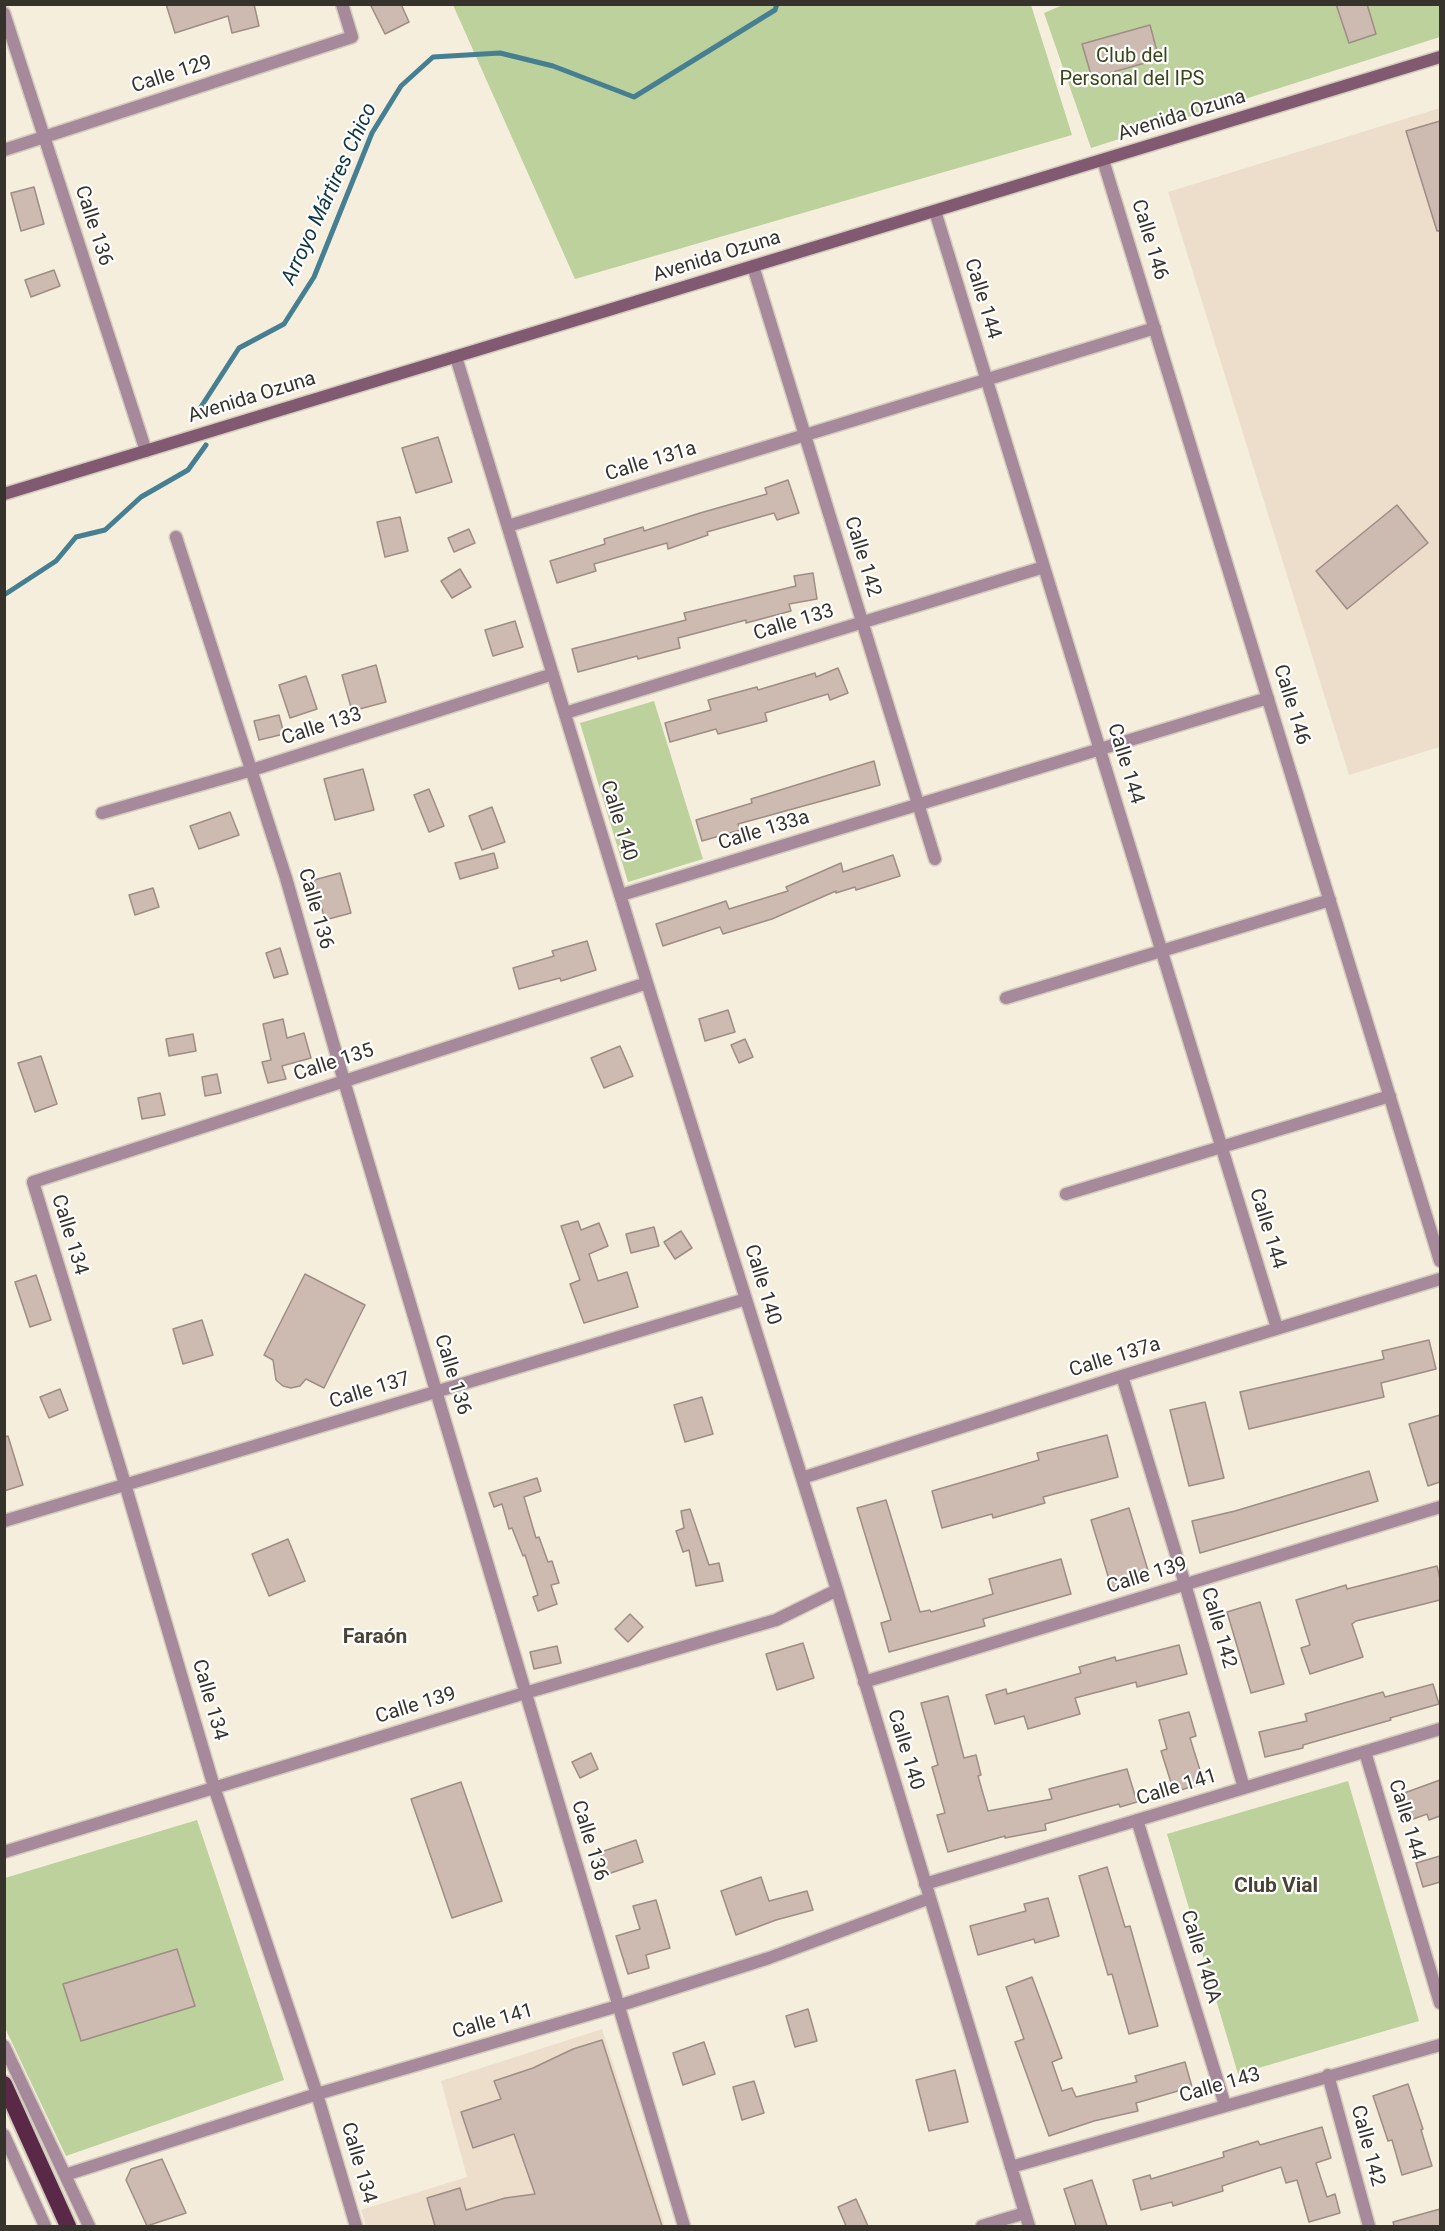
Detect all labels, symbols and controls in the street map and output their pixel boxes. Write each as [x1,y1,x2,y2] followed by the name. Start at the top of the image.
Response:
[1060,45,1204,92] park label: Club del Personal del IPS
[129,51,215,99] street label: Calle 129
[1115,85,1249,147] street label: Avenida Ozuna
[277,99,383,289] water label: Arroyo Mártires Chico
[69,183,117,269] street label: Calle 136
[1125,197,1173,283] street label: Calle 146
[650,226,784,288] street label: Avenida Ozuna
[958,256,1006,342] street label: Calle 144
[185,367,319,429] street label: Avenida Ozuna
[603,437,699,487] street label: Calle 131a
[838,514,886,600] street label: Calle 142
[751,599,837,647] street label: Calle 133
[1267,662,1315,748] street label: Calle 146
[279,703,365,751] street label: Calle 133
[1101,721,1149,807] street label: Calle 144
[594,778,642,864] street label: Calle 140
[716,806,812,856] street label: Calle 133a
[292,866,338,952] street label: Calle 136
[291,1039,377,1087] street label: Calle 135
[1243,1186,1291,1272] street label: Calle 144
[45,1192,93,1278] street label: Calle 134
[738,1242,786,1328] street label: Calle 140
[428,1332,476,1418] street label: Calle 136
[1067,1333,1163,1383] street label: Calle 137a
[327,1367,413,1415] street label: Calle 137
[1104,1552,1190,1600] street label: Calle 139
[1195,1585,1241,1671] street label: Calle 142
[343,1625,407,1651] district label: Faraón
[186,1657,232,1743] street label: Calle 134
[373,1682,459,1730] street label: Calle 139
[881,1707,929,1793] street label: Calle 140
[1134,1764,1220,1812] street label: Calle 141
[1382,1777,1430,1863] street label: Calle 144
[565,1798,613,1884] street label: Calle 136
[1234,1874,1318,1900] district label: Club Vial
[1174,1908,1226,2006] street label: Calle 140A
[450,1999,536,2045] street label: Calle 141
[1177,2063,1263,2109] street label: Calle 143
[1345,2103,1389,2189] street label: Calle 142
[335,2120,381,2206] street label: Calle 134

